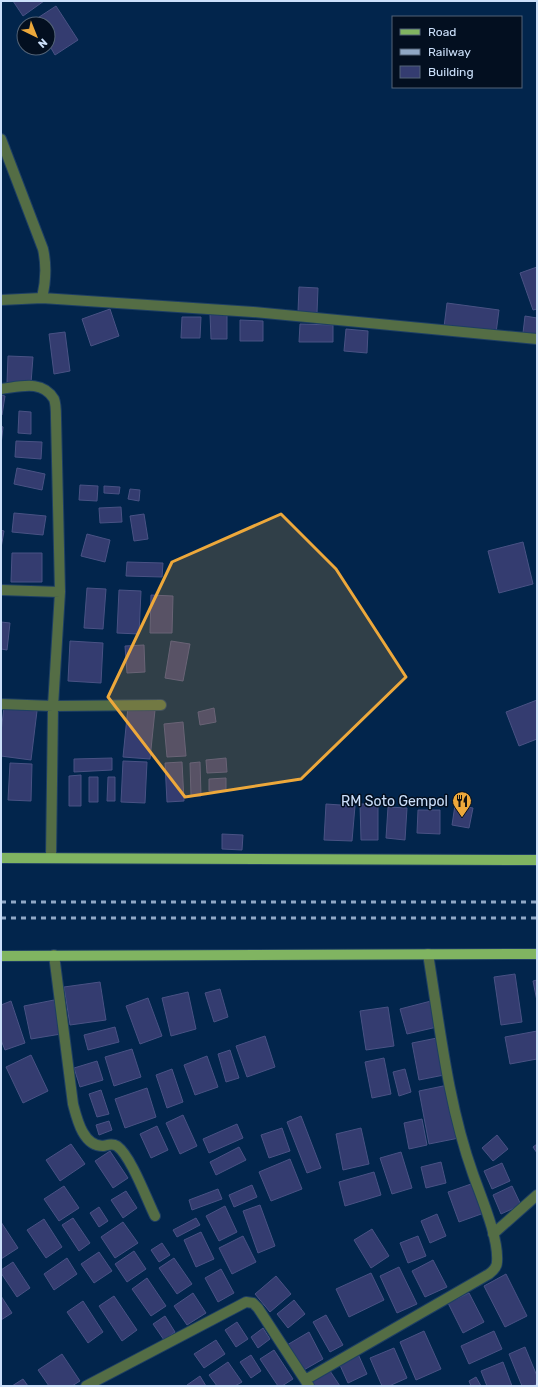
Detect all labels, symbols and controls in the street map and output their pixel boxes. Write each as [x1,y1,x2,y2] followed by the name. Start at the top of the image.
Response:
[16,16,56,56] north arrow
[392,16,522,88] legend
[428,25,456,39] text: Road
[35,35,50,50] text: N
[428,45,471,59] text: Railway
[428,65,474,79] text: Building
[451,790,473,818] restaurant icon: RM Soto Gempol
[341,793,448,810] place label: RM Soto Gempol

